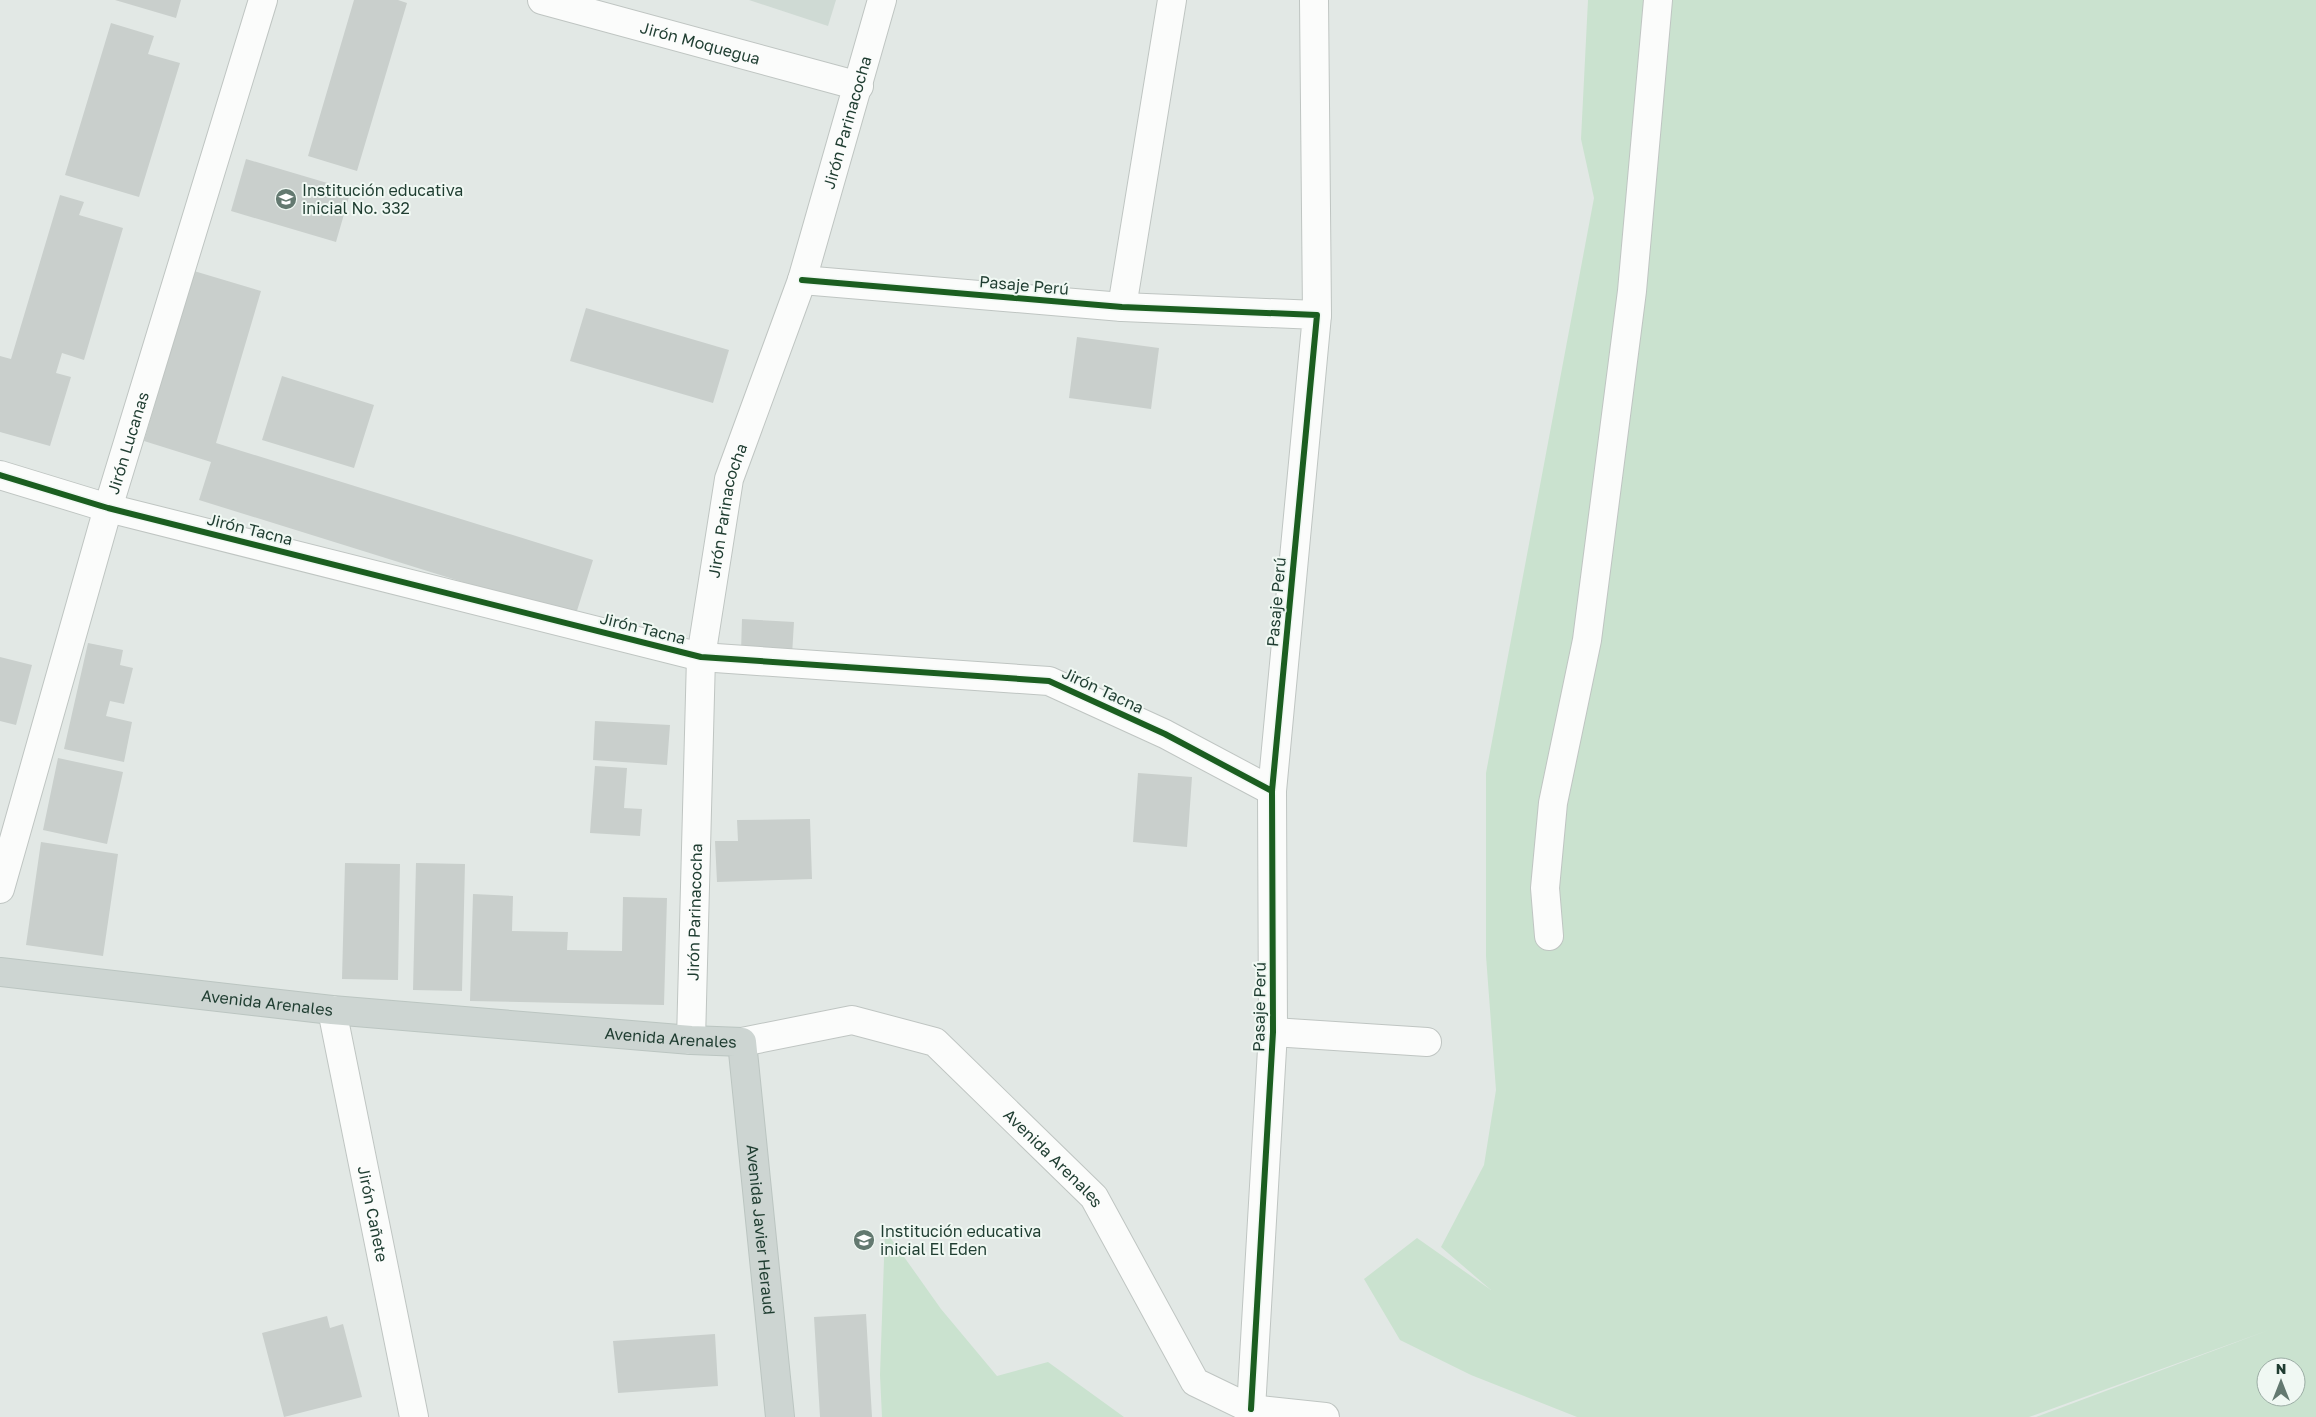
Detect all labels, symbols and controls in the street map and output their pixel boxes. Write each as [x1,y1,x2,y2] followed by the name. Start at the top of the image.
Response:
[638,17,763,69] street label: Jirón Moquegua
[818,54,875,191] street label: Jirón Parinacocha
[302,180,463,218] place label: Institución educativa inicial No. 332
[274,187,298,211] school or university icon: Institución educativa inicial No. 332
[978,271,1070,299] street label: Pasaje Perú
[103,389,153,497] street label: Jirón Lucanas
[704,440,751,579] street label: Jirón Parinacocha
[205,509,295,549] street label: Jirón Tacna
[1262,556,1290,648] street label: Pasaje Perú
[598,608,688,648] street label: Jirón Tacna
[1059,662,1147,718] street label: Jirón Tacna
[683,843,706,981] street label: Jirón Parinacocha
[1248,962,1270,1052] street label: Pasaje Perú
[200,985,334,1020] street label: Avenida Arenales
[604,1023,737,1052] street label: Avenida Arenales
[999,1104,1108,1211] street label: Avenida Arenales
[742,1143,780,1316] street label: Avenida Javier Heraud
[354,1164,393,1264] street label: Jirón Cañete
[880,1221,1041,1259] place label: Institución educativa inicial El Eden
[852,1228,876,1252] school or university icon: Institución educativa inicial El Eden
[2256,1357,2306,1407] north arrow
[2276,1360,2286,1377] text: N

